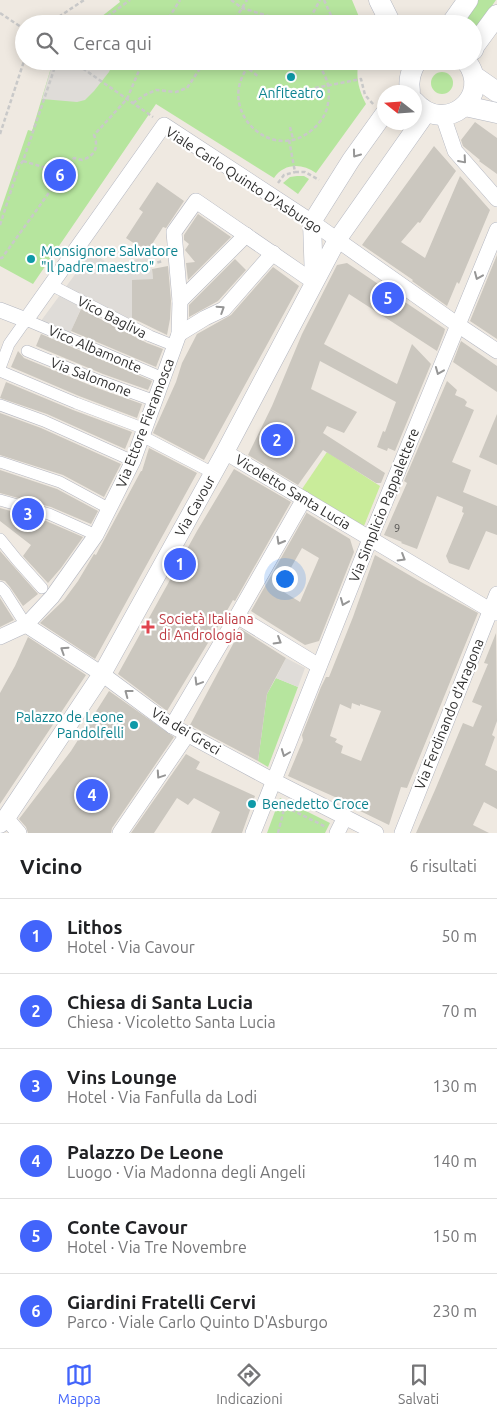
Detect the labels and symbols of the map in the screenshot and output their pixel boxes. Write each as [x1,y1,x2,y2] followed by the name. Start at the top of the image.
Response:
[285,71,297,83] marker: Anfiteatro
[258,85,324,101] place label: Anfiteatro
[377,85,422,130] north arrow
[163,123,325,237] street label: Viale Carlo Quinto D'Asburgo
[353,148,362,158] one-way arrow
[457,154,466,163] one-way arrow
[44,156,76,194] pin: 6
[41,243,178,275] place label: Monsignore Salvatore "Il padre maestro"
[25,253,37,265] marker: Monsignore Salvatore "Il padre maestro"
[474,271,484,279] one-way arrow
[372,279,404,317] pin: 5
[75,293,149,341] street label: Vico Bagliva
[215,306,224,316] one-way arrow
[46,322,144,376] street label: Vico Albamonte
[48,354,134,400] street label: Via Salomone
[113,356,177,490] street label: Via Ettore Fieramosca
[435,366,445,375] one-way arrow
[261,421,293,459] pin: 2
[346,426,422,584] street label: Via Simplicio Pappalettere
[232,451,354,533] street label: Vicoletto Santa Lucia
[172,472,219,539] street label: Via Cavour
[12,495,44,533] pin: 3
[394,522,400,534] house number: 9
[277,536,287,545] one-way arrow
[164,545,196,583] pin: 1
[397,551,406,561] one-way arrow
[272,566,298,592] your location
[340,597,351,606] one-way arrow
[159,611,254,643] place label: Società Italiana di Andrologia
[141,620,155,634] marker: Società Italiana di Andrologia
[273,635,282,645] one-way arrow
[411,636,487,792] street label: Via Ferdinando d'Aragona
[61,647,70,656] one-way arrow
[195,676,205,685] one-way arrow
[124,690,134,699] one-way arrow
[148,704,224,758] street label: Via dei Greci
[16,709,124,741] place label: Palazzo de Leone Pandolfelli
[128,719,140,731] marker: Palazzo de Leone Pandolfelli
[281,748,291,757] one-way arrow
[157,770,166,779] one-way arrow
[76,776,108,814] pin: 4
[262,796,369,812] place label: Benedetto Croce
[246,798,258,810] marker: Benedetto Croce

